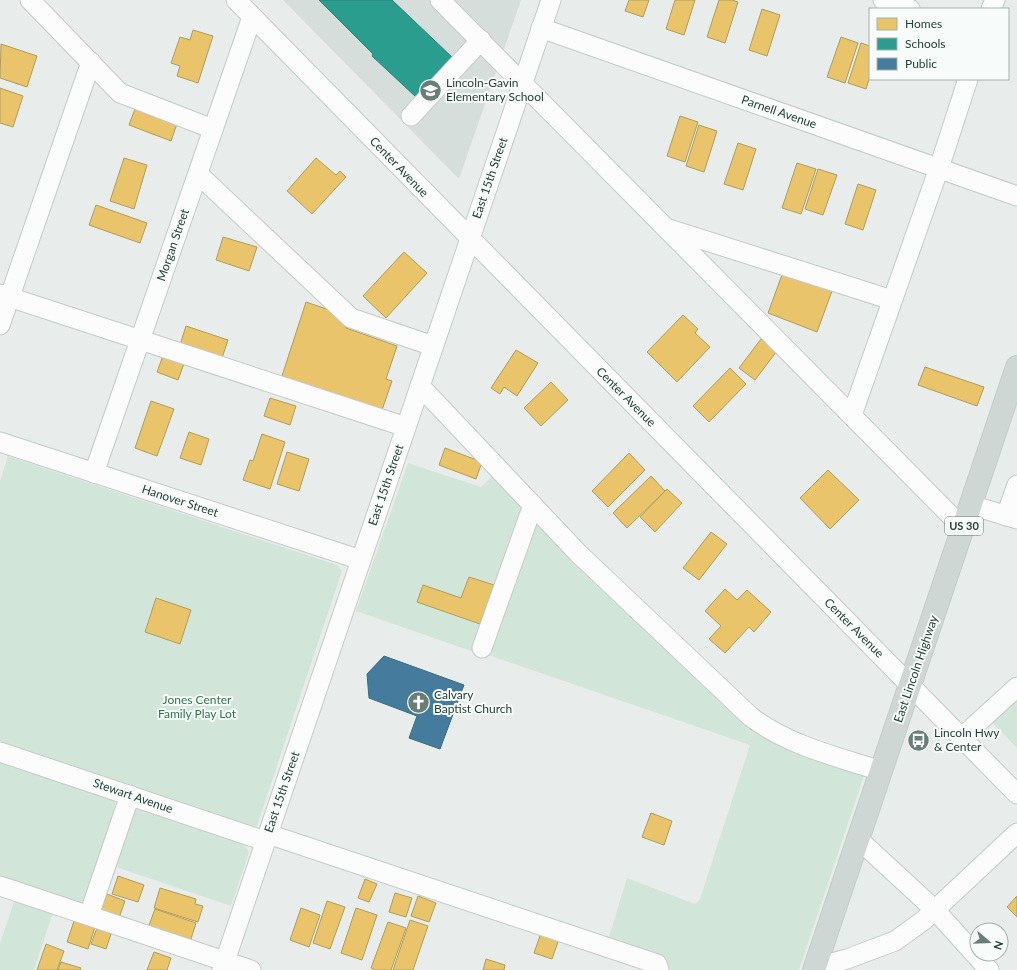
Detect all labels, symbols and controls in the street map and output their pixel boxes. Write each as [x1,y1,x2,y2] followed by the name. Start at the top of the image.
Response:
[869,8,1009,80] legend
[905,16,942,31] text: Homes
[905,36,946,51] text: Schools
[905,56,937,71] text: Public
[446,75,544,104] place label: Lincoln-Gavin Elementary School
[418,77,444,103] school or university icon: Lincoln-Gavin Elementary School
[740,92,819,131] street label: Parnell Avenue
[367,133,432,200] street label: Center Avenue
[469,135,511,220] street label: East 15th Street
[153,206,192,283] street label: Morgan Street
[593,364,659,430] street label: Center Avenue
[365,442,407,527] street label: East 15th Street
[140,481,221,520] street label: Hanover Street
[945,517,983,535] road number: US 30
[821,595,887,661] street label: Center Avenue
[890,612,941,724] street label: East Lincoln Highway
[434,687,512,716] place label: Calvary Baptist Church
[406,689,432,715] church icon: Calvary Baptist Church
[158,692,237,721] park label: Jones Center Family Play Lot
[934,725,1000,754] place label: Lincoln Hwy & Center
[906,727,932,753] bus stop icon: Lincoln Hwy & Center
[261,749,303,834] street label: East 15th Street
[91,775,175,816] street label: Stewart Avenue
[969,922,1009,962] north arrow
[991,939,1006,952] text: N

